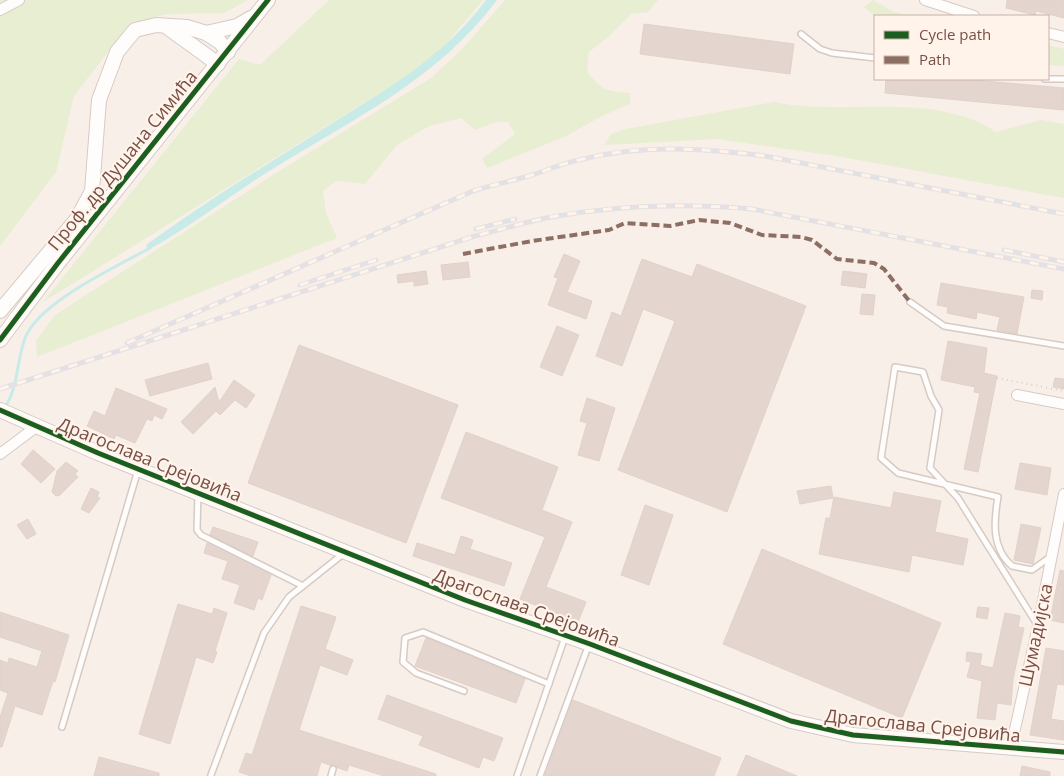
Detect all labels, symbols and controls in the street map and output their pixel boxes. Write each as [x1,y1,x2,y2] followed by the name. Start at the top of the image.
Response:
[874,15,1049,80] legend
[919,24,991,44] text: Cycle path
[919,49,951,69] text: Path
[42,65,202,255] street label: Проф. др Душана Симића
[54,411,246,507] street label: Драгослава Срејовића
[431,562,623,652] street label: Драгослава Срејовића
[1012,581,1058,689] street label: Шумадијска
[824,703,1022,747] street label: Драгослава Срејовића

